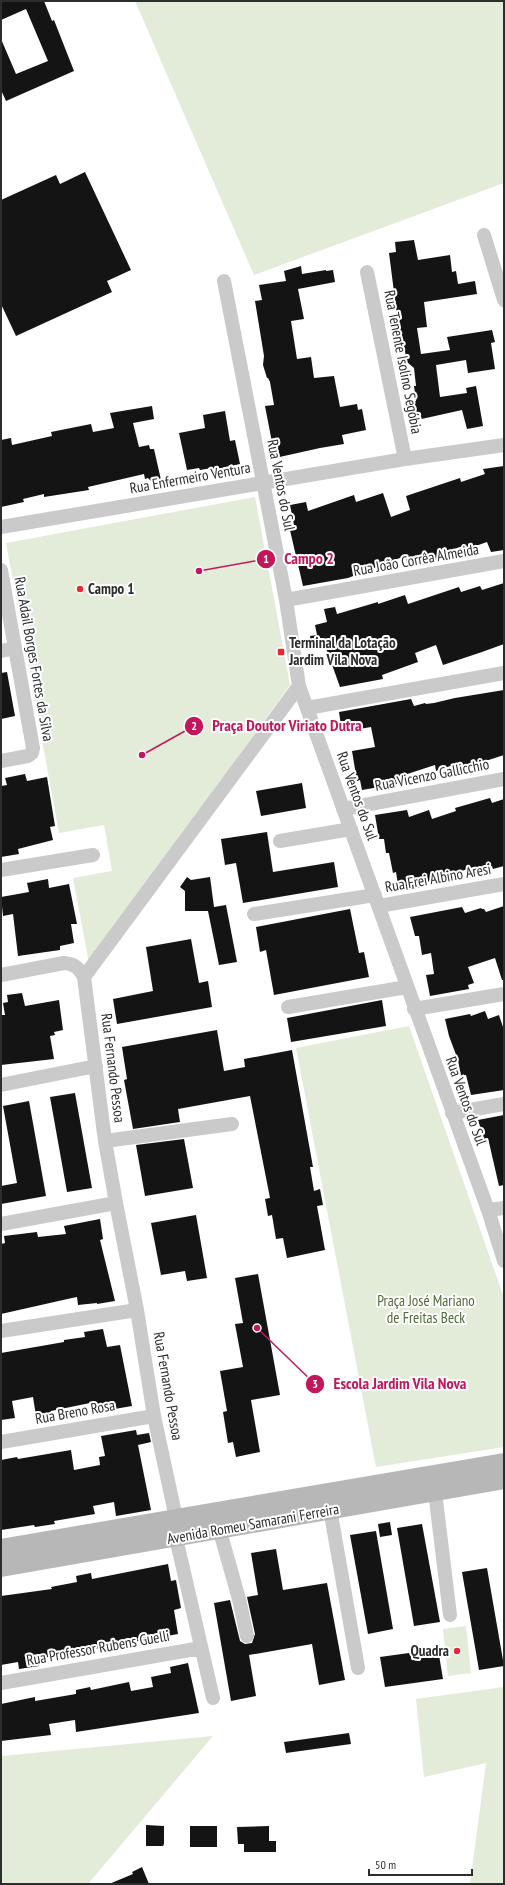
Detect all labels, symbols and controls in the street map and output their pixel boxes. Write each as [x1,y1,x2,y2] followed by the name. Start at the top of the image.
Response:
[380,288,427,435] street label: Rua Tenente Isolino Segóbia
[263,438,300,533] street label: Rua Ventos do Sul
[128,458,252,497] street label: Rua Enfermeiro Ventura
[352,539,480,580] street label: Rua João Corrêa Almeida
[256,545,342,573] callout: Campo 2
[284,548,334,568] text: Campo 2
[263,551,269,566] text: 1
[11,575,58,743] street label: Rua Adail Borges Fortes da Silva
[88,579,135,598] place label: Campo 1
[75,584,85,594] marker: Campo 1
[288,633,396,669] place label: Terminal da Lotação Jardim Vila Nova
[276,647,286,657] marker: Terminal da Lotação Jardim Vila Nova
[184,712,370,740] callout: Praça Doutor Viriato Dutra
[212,715,362,735] text: Praça Doutor Viriato Dutra
[191,718,197,733] text: 2
[333,749,382,843] street label: Rua Ventos do Sul
[373,754,491,795] street label: Rua Vicenzo Gallicchio
[383,859,492,896] street label: Rua Frei Albino Aresi
[97,1012,130,1124] street label: Rua Fernando Pessoa
[442,1054,491,1148] street label: Rua Ventos do Sul
[377,1291,475,1327] park label: Praça José Mariano de Freitas Beck
[150,1330,187,1442] street label: Rua Fernando Pessoa
[305,1370,474,1398] callout: Escola Jardim Vila Nova
[334,1373,467,1393] text: Escola Jardim Vila Nova
[312,1376,318,1391] text: 3
[34,1395,116,1428] street label: Rua Breno Rosa
[165,1499,340,1548] street label: Avenida Romeu Samarani Ferreira
[25,1626,171,1669] street label: Rua Professor Rubens Guelli
[411,1641,449,1660] place label: Quadra
[452,1646,462,1656] marker: Quadra
[369,1851,472,1877] scale bar
[375,1857,396,1872] text: 50 m

